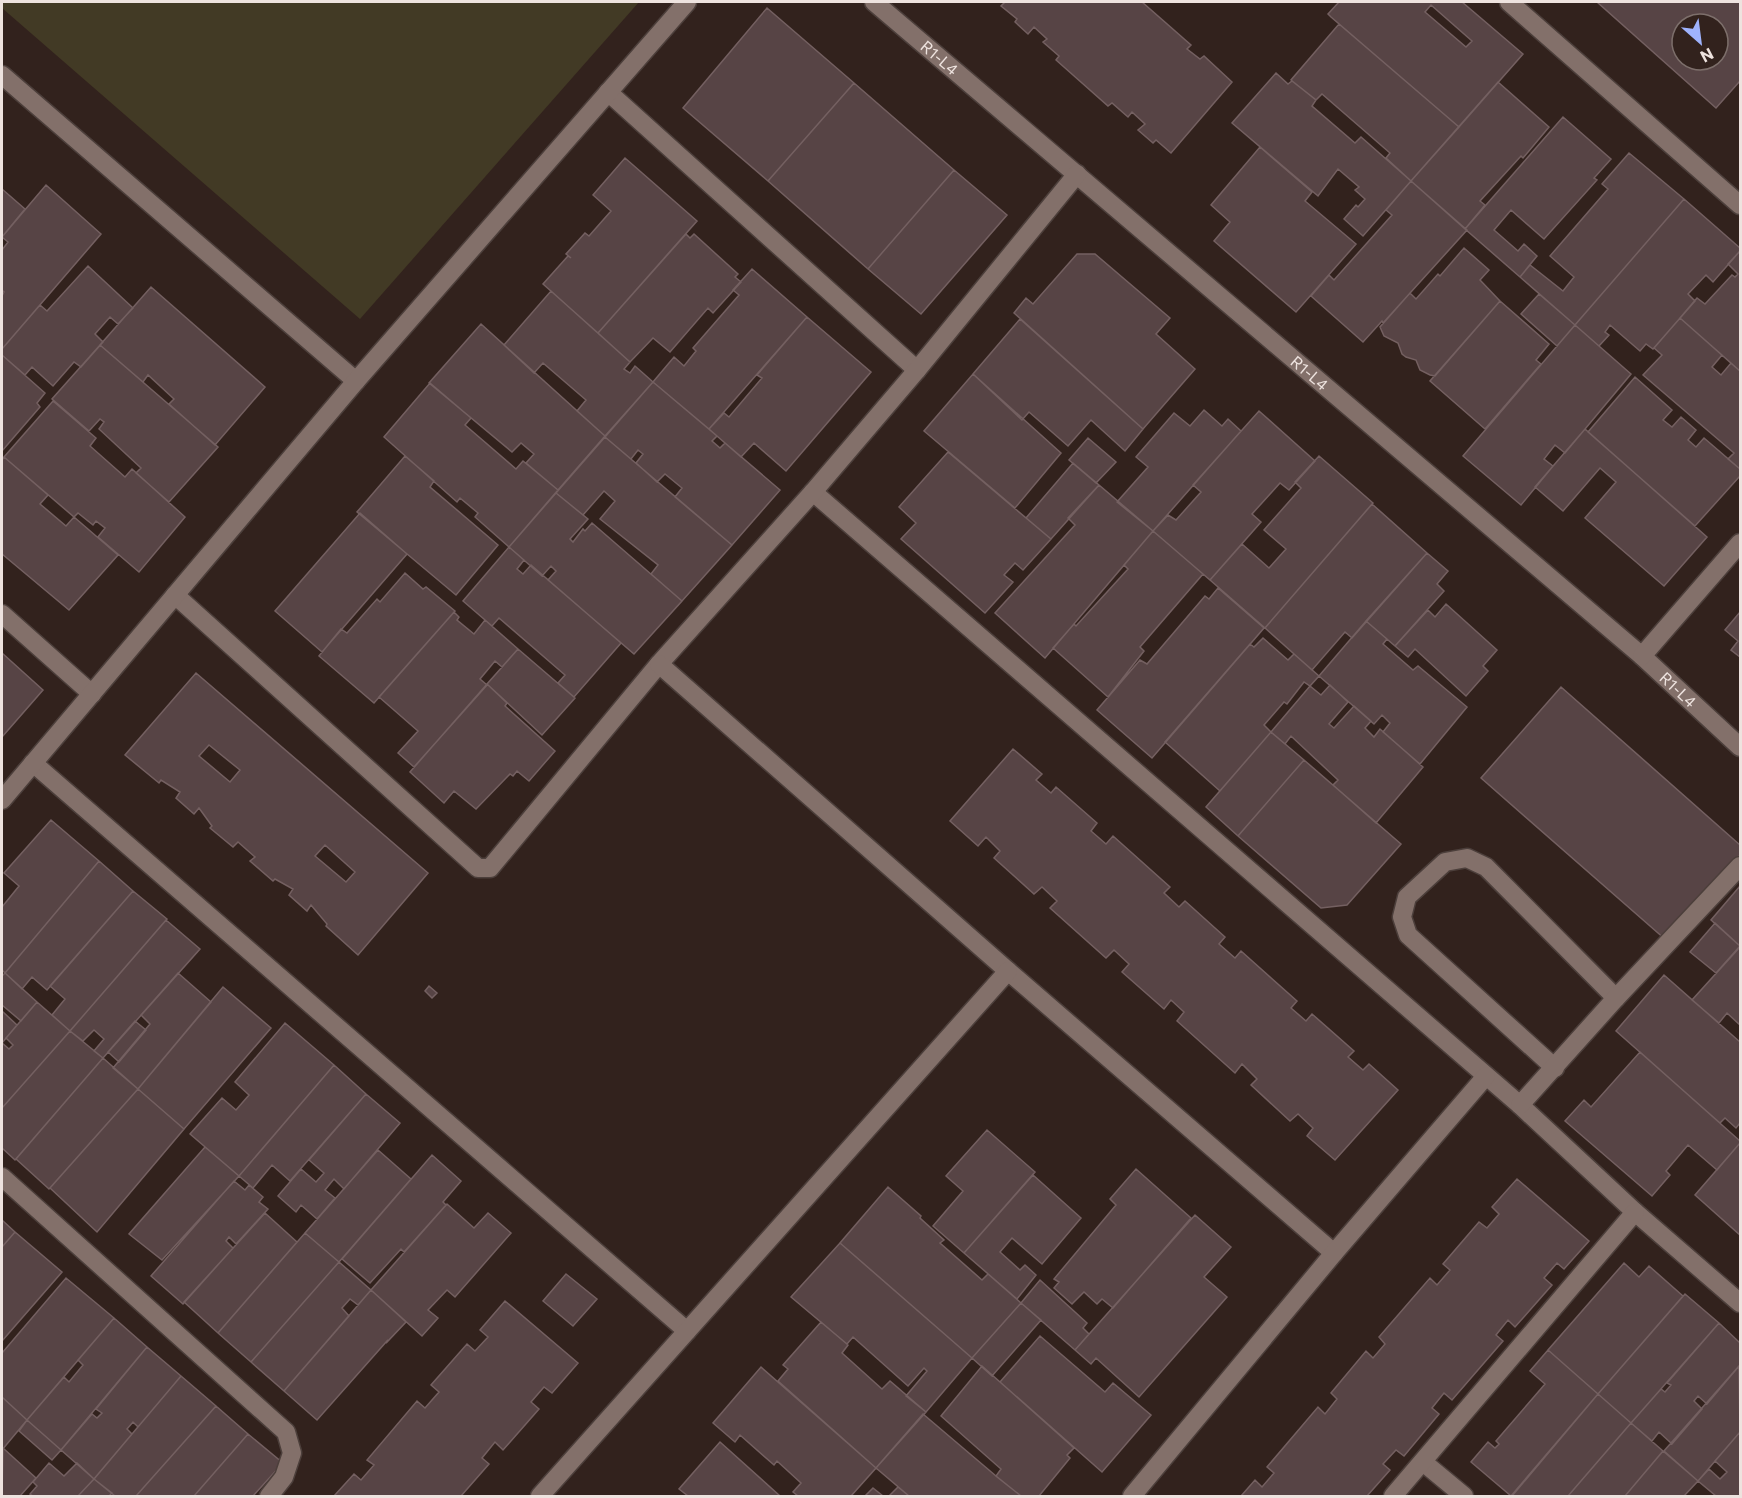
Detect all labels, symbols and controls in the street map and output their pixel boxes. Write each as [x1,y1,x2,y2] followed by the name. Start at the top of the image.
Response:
[1670,12,1730,72] north arrow
[917,36,963,79] street label: R1-L4
[1698,44,1717,67] text: N
[1287,351,1333,394] street label: R1-L4
[1656,668,1701,711] street label: R1-L4

